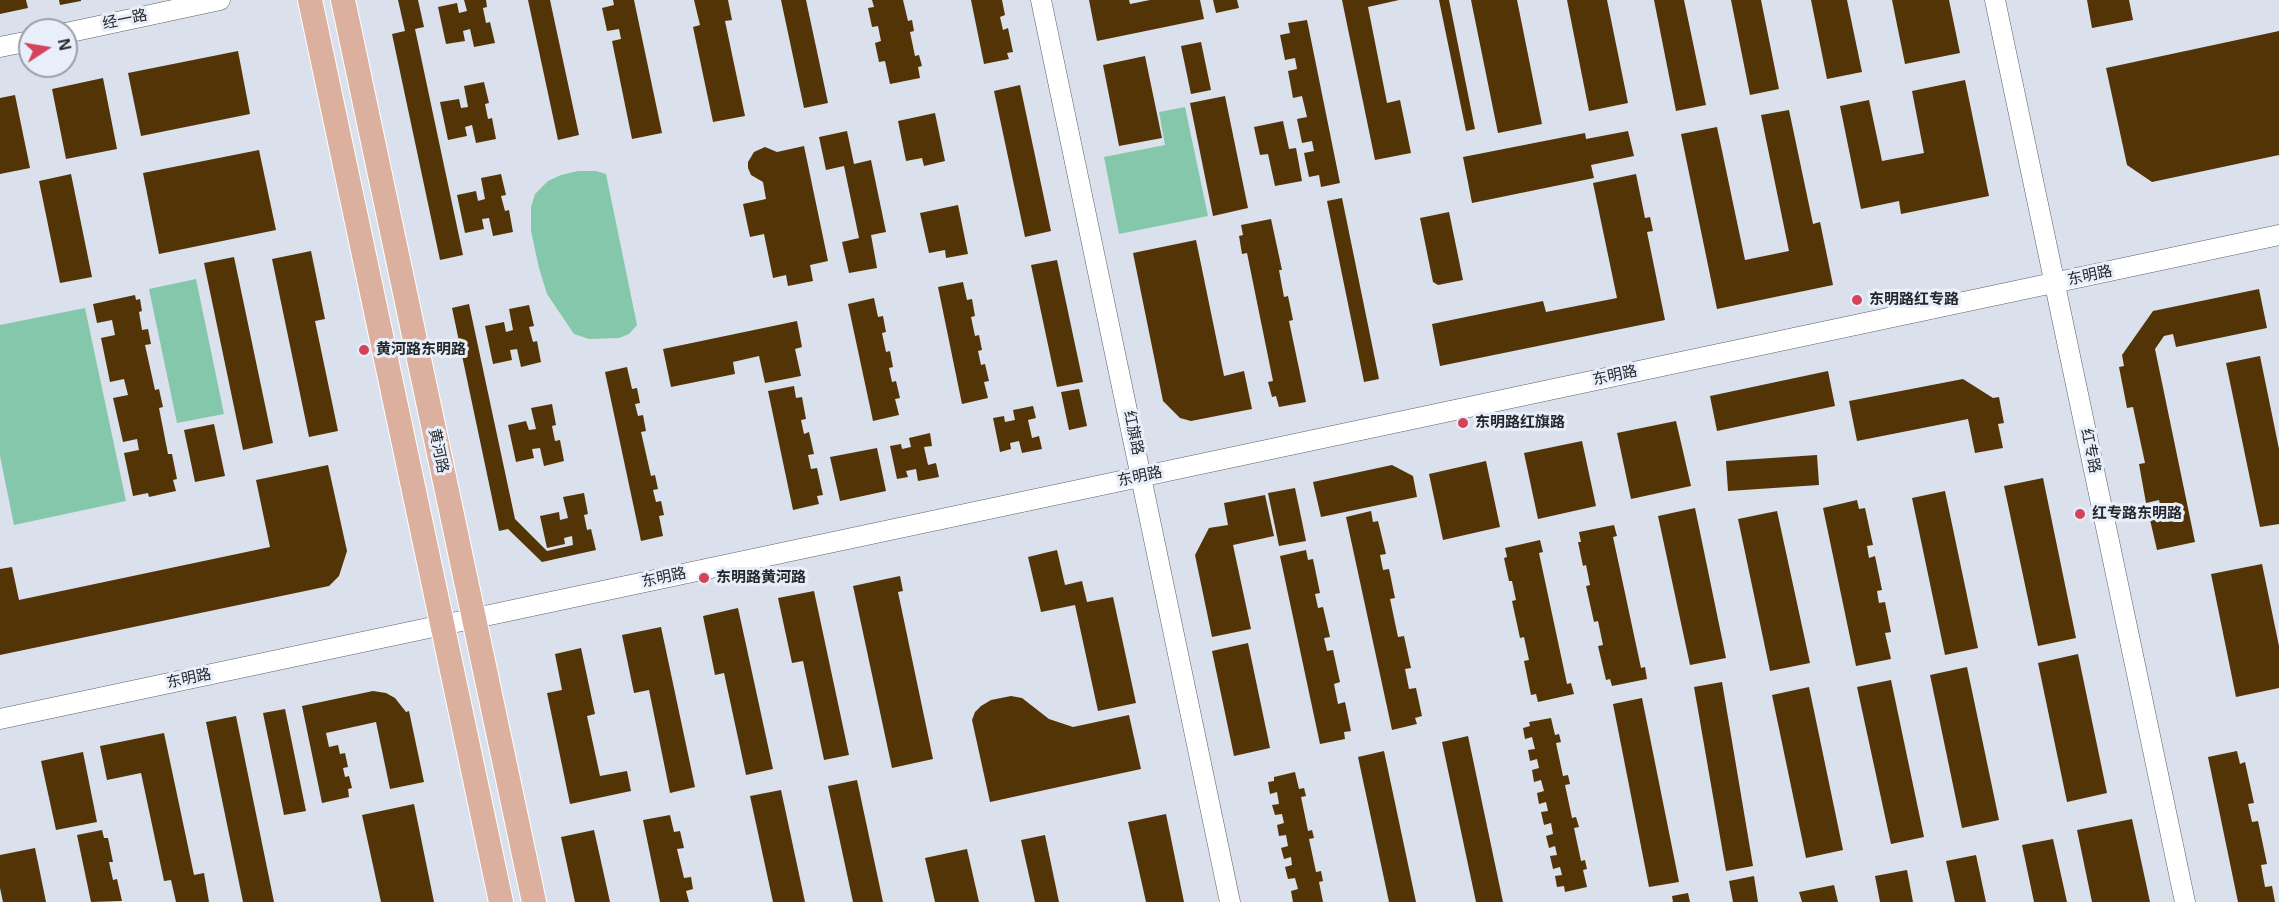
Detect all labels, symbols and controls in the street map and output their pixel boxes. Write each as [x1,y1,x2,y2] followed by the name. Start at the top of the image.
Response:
[101,7,149,33] street label: 经一路
[18,18,78,78] north arrow
[55,37,74,52] text: N
[2066,263,2114,289] street label: 东明路
[1869,291,1959,309] place label: 东明路红专路
[1850,293,1864,307] marker: 东明路红专路
[376,341,466,359] place label: 黄河路东明路
[357,343,371,357] marker: 黄河路东明路
[1591,363,1639,389] street label: 东明路
[1120,409,1146,457] street label: 红旗路
[1475,414,1565,432] place label: 东明路红旗路
[1456,416,1470,430] marker: 东明路红旗路
[425,427,451,475] street label: 黄河路
[2077,427,2103,475] street label: 红专路
[1116,464,1164,490] street label: 东明路
[2092,505,2182,523] place label: 红专路东明路
[2073,507,2087,521] marker: 红专路东明路
[640,565,688,591] street label: 东明路
[716,569,806,587] place label: 东明路黄河路
[697,571,711,585] marker: 东明路黄河路
[165,666,213,692] street label: 东明路

